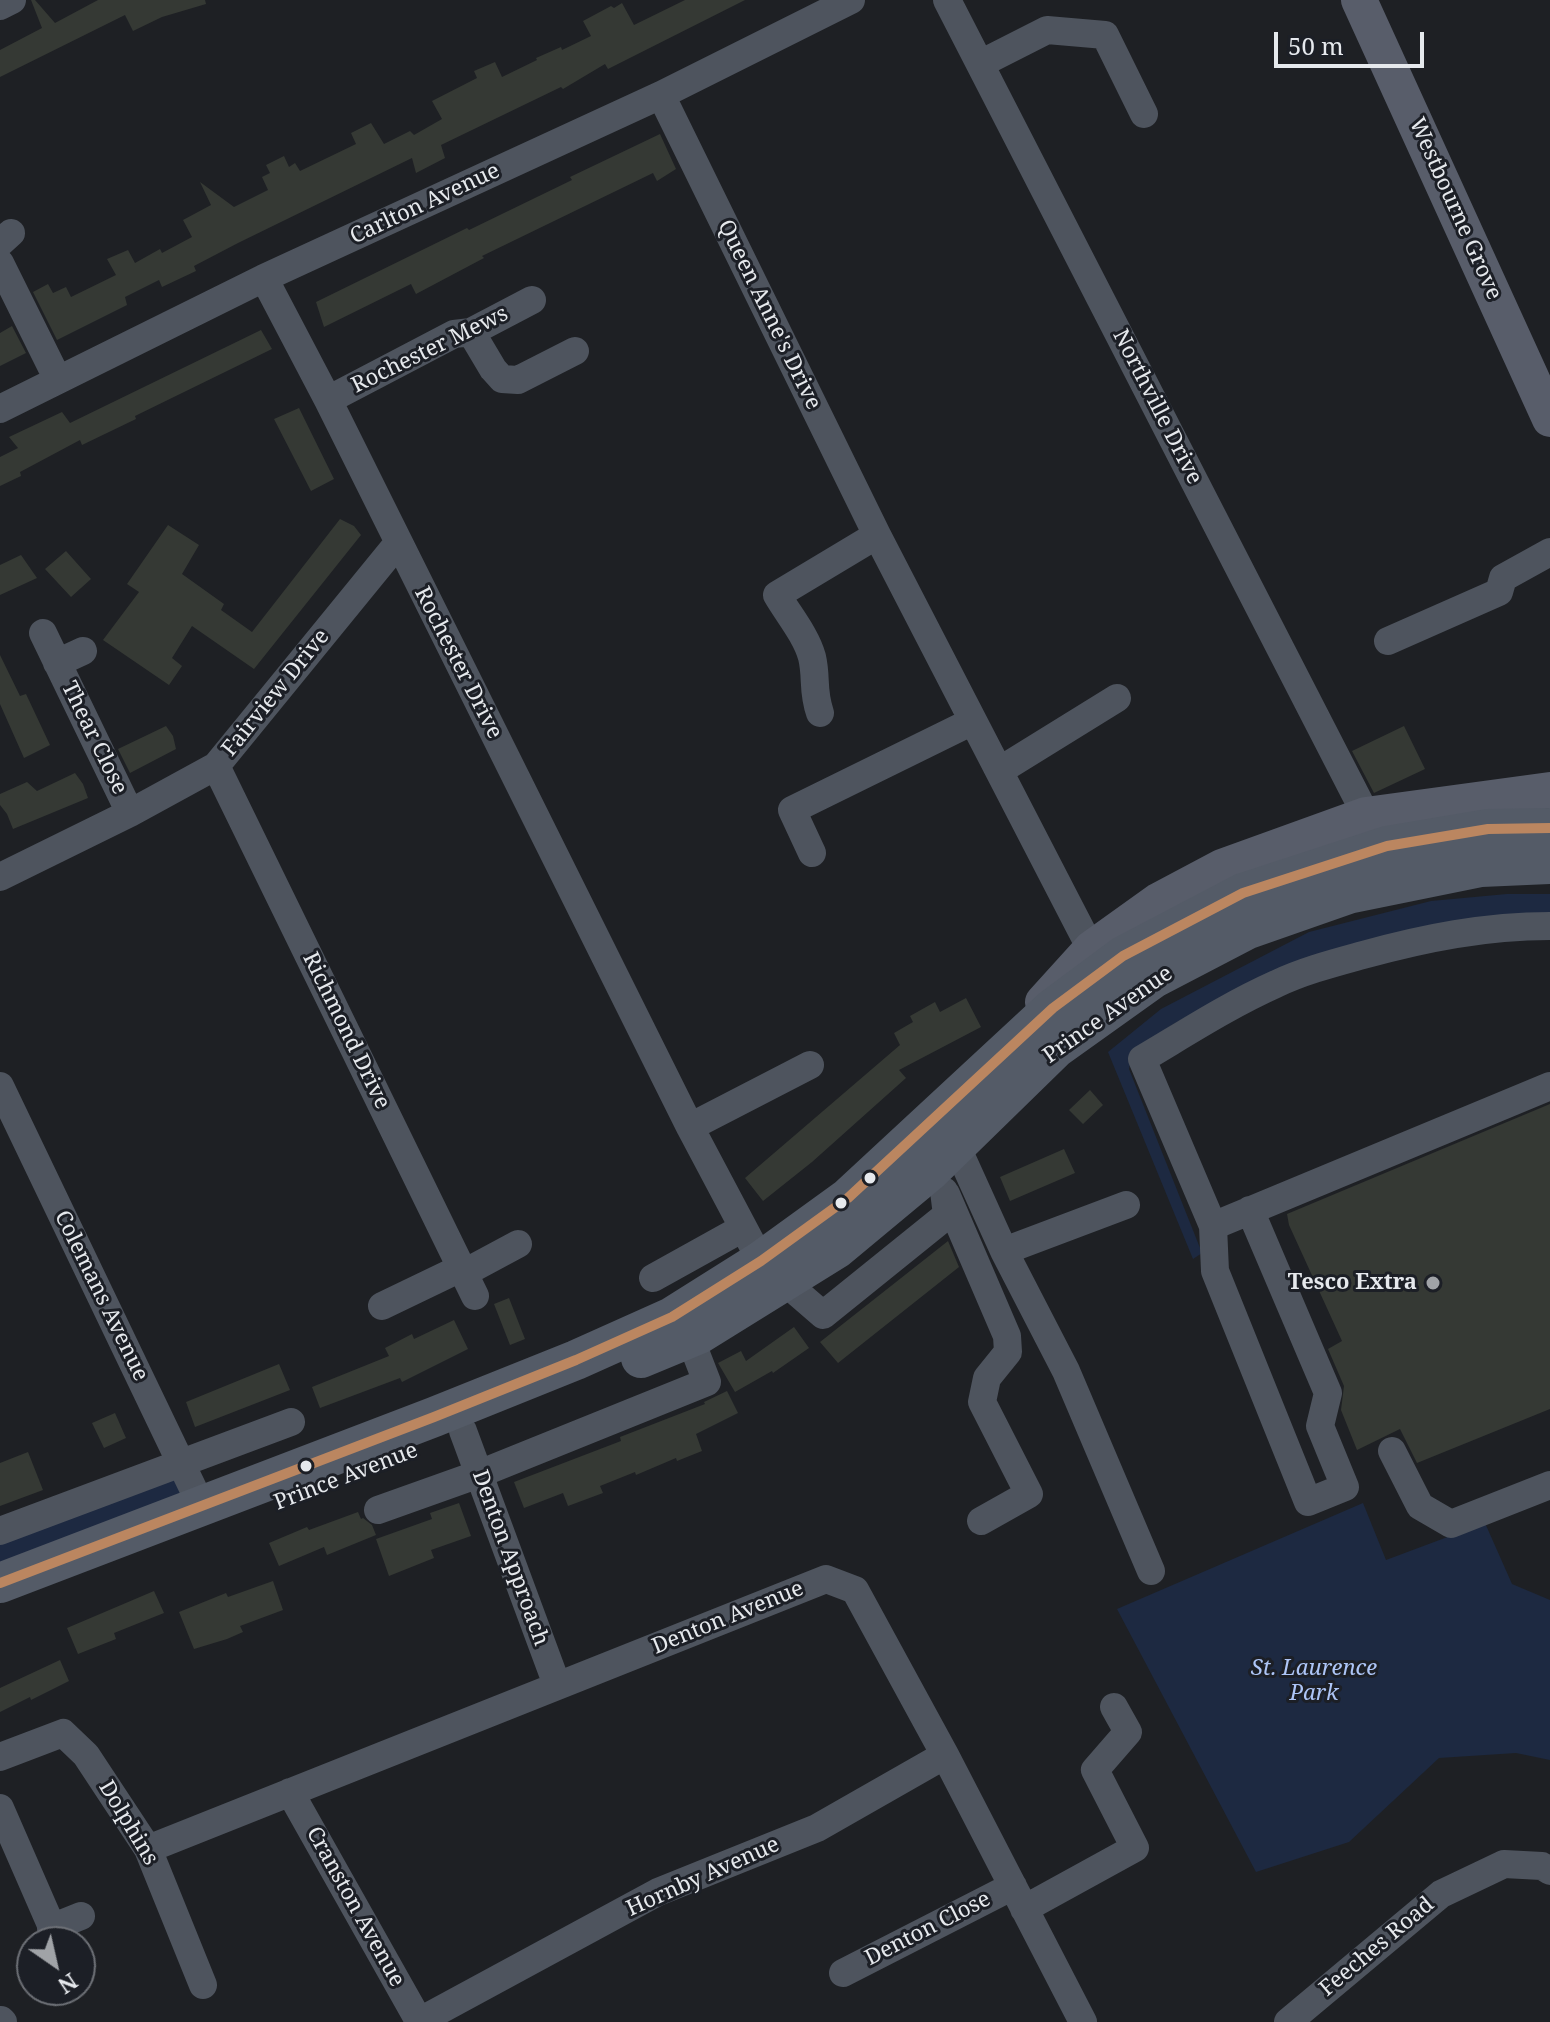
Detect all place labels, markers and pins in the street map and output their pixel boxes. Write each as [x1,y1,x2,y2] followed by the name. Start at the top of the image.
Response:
[862,1170,878,1186] unlabelled marker
[833,1195,849,1211] unlabelled marker
[1288,1270,1417,1296] place label: Tesco Extra
[1424,1274,1442,1292] marker: Tesco Extra
[298,1458,314,1474] unlabelled marker

